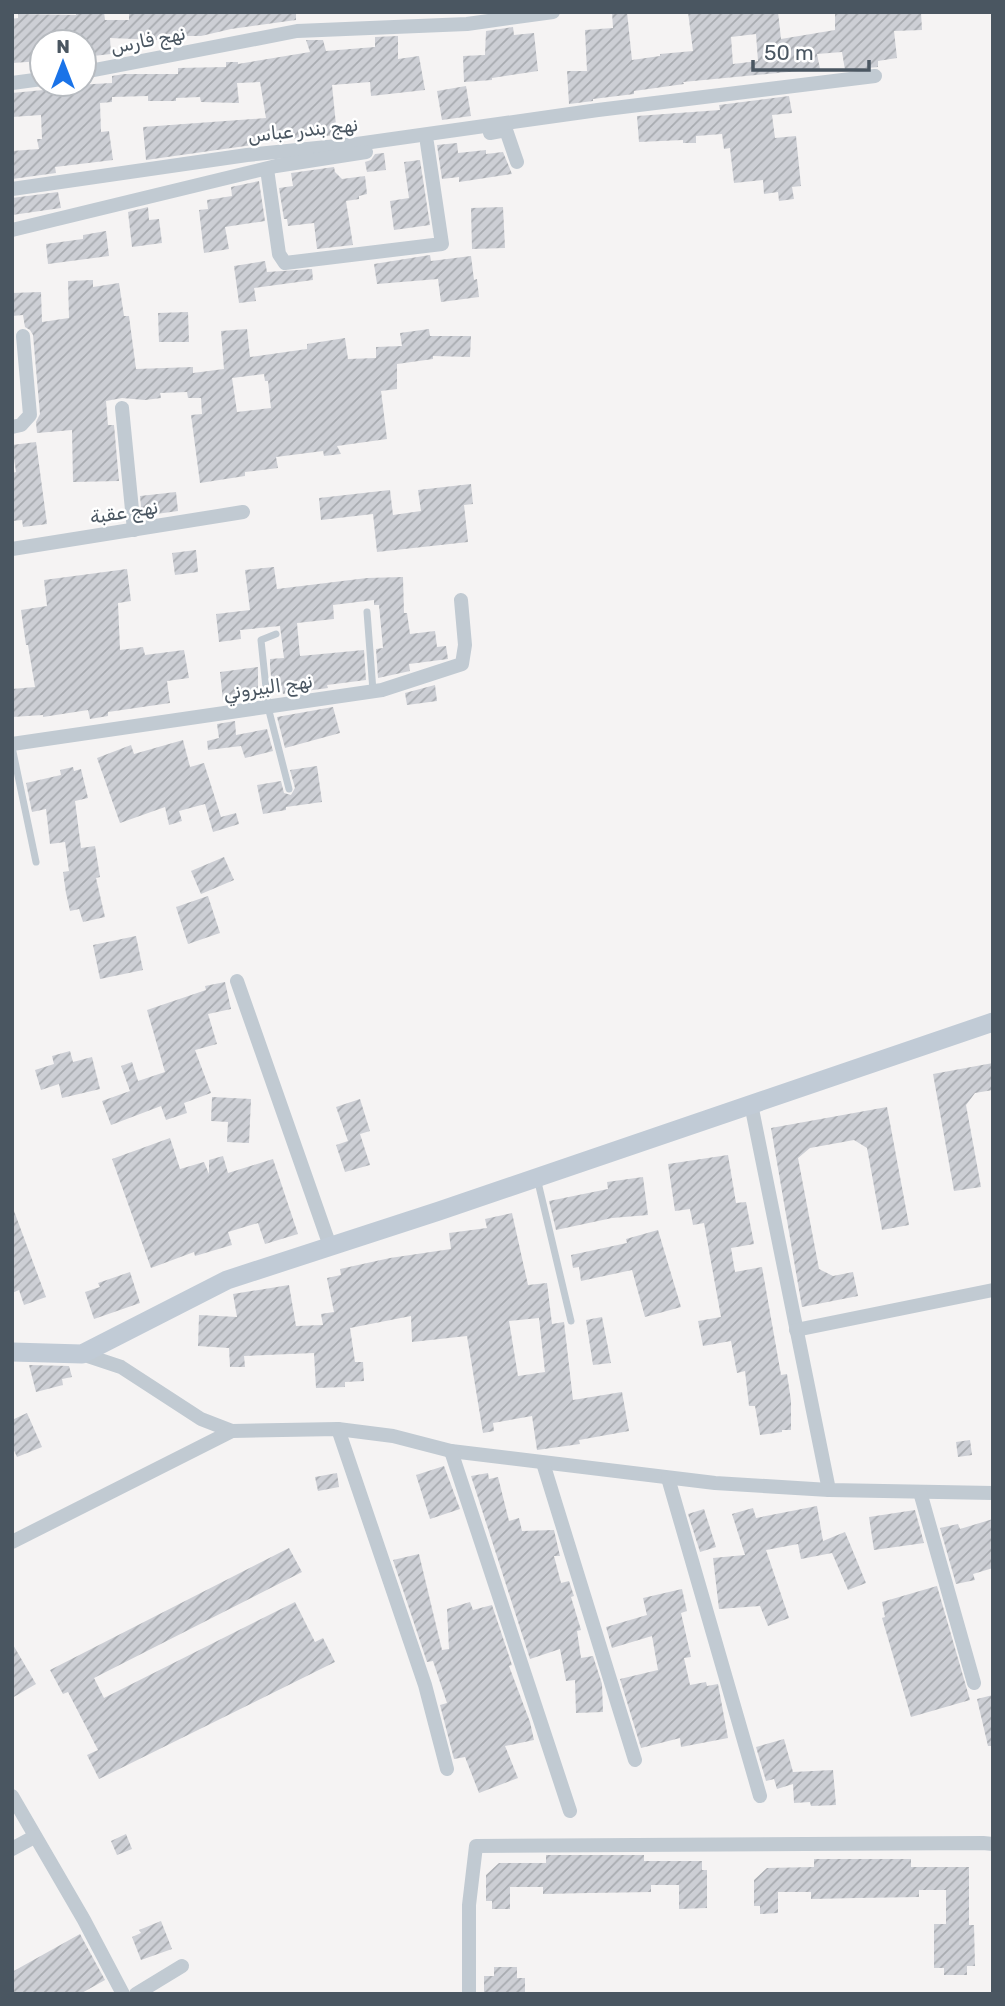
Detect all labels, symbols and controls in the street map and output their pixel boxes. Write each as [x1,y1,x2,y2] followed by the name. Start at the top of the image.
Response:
[108,21,188,61] street label: نهج فارس
[28,28,98,98] north arrow
[753,28,869,72] scale bar
[56,35,70,58] text: N
[764,40,814,65] text: 50 m
[247,113,360,149] street label: نهج بندر عباس
[88,495,160,531] street label: نهج عقبة
[222,669,315,708] street label: نهج البيروني

